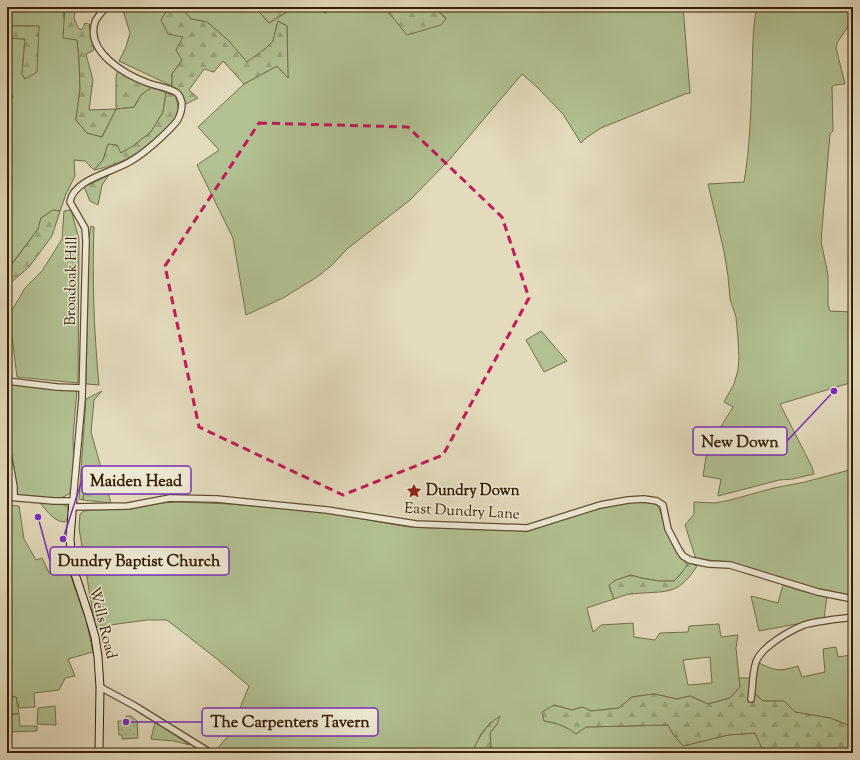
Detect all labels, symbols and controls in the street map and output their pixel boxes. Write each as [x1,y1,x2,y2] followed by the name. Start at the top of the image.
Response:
[61,236,83,326] street label: Broadoak Hill
[693,427,787,455] callout: New Down
[701,432,779,455] text: New Down
[82,466,191,494] callout: Maiden Head
[90,471,183,494] text: Maiden Head
[426,481,520,502] place label: Dundry Down
[405,482,423,500] place icon: Dundry Down
[404,498,520,526] street label: East Dundry Lane
[50,547,229,575] callout: Dundry Baptist Church
[58,551,221,574] text: Dundry Baptist Church
[83,585,121,662] street label: Wells Road
[202,708,378,736] callout: The Carpenters Tavern
[210,712,370,735] text: The Carpenters Tavern

